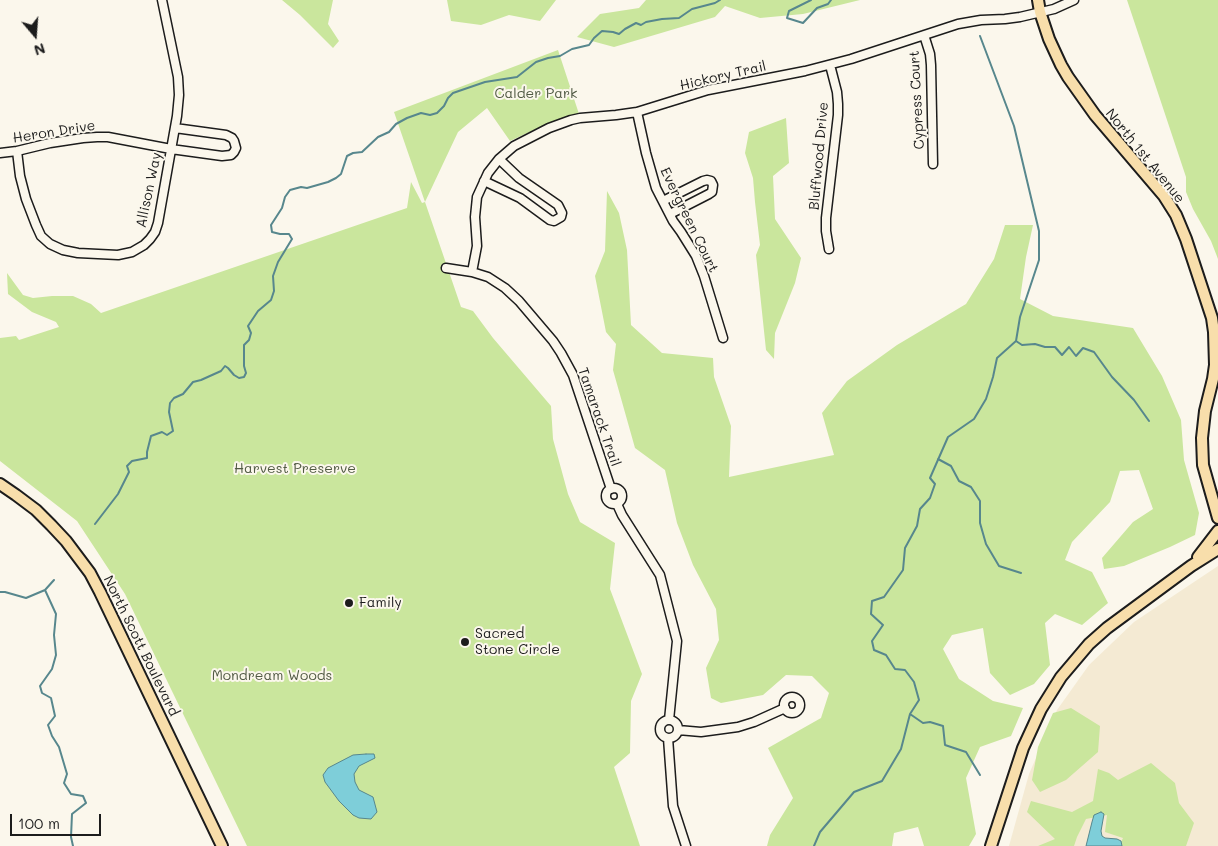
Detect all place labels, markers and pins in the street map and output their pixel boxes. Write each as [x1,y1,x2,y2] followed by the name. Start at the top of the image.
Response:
[359,595,402,611] place label: Family
[343,597,355,609] marker: Family
[475,626,560,658] place label: Sacred Stone Circle
[459,636,471,648] marker: Sacred Stone Circle

